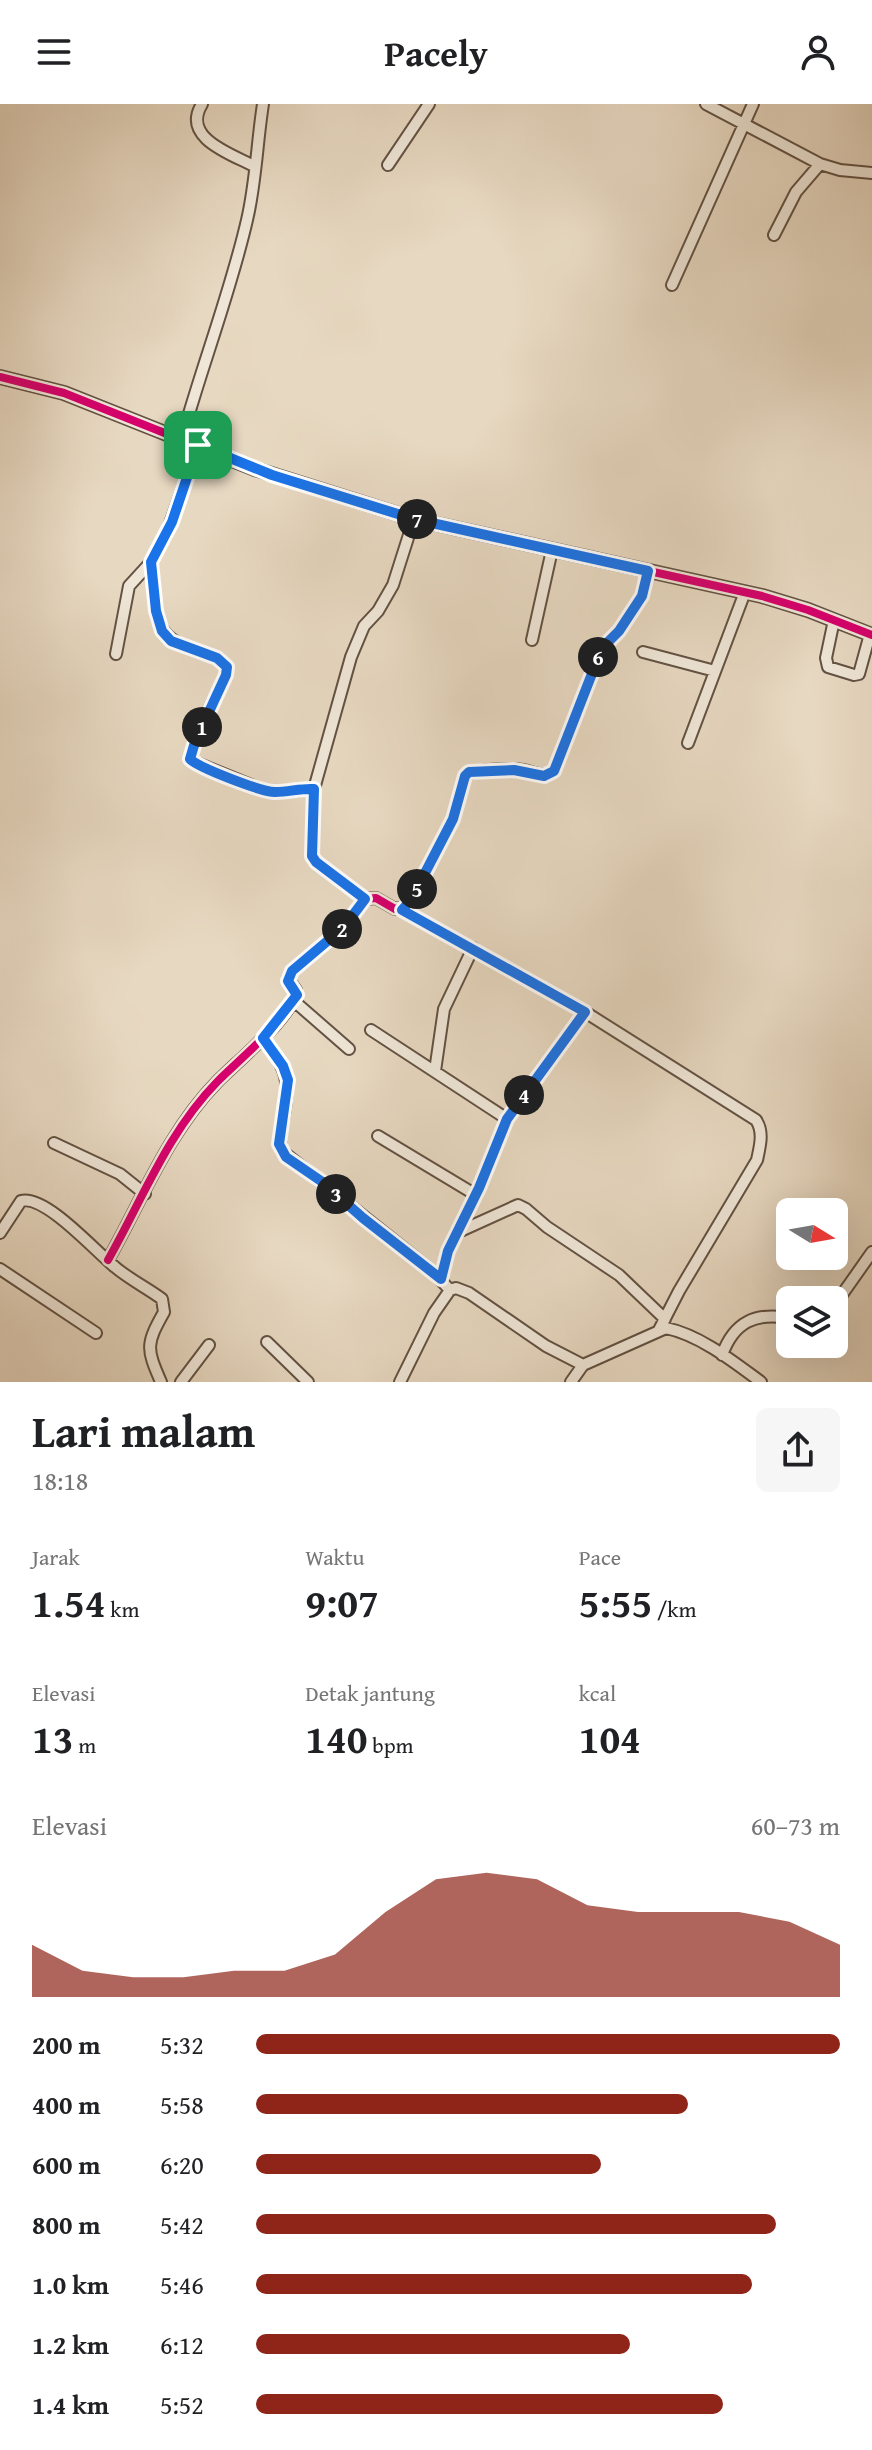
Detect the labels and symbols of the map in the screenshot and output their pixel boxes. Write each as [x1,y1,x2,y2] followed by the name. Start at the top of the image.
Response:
[164,411,232,479] pin
[397,499,437,539] pin: 7
[578,637,618,677] pin: 6
[182,707,222,747] pin: 1
[397,869,437,909] pin: 5
[322,909,362,949] pin: 2
[504,1075,544,1115] pin: 4
[316,1174,356,1214] pin: 3
[776,1198,848,1270] north arrow

